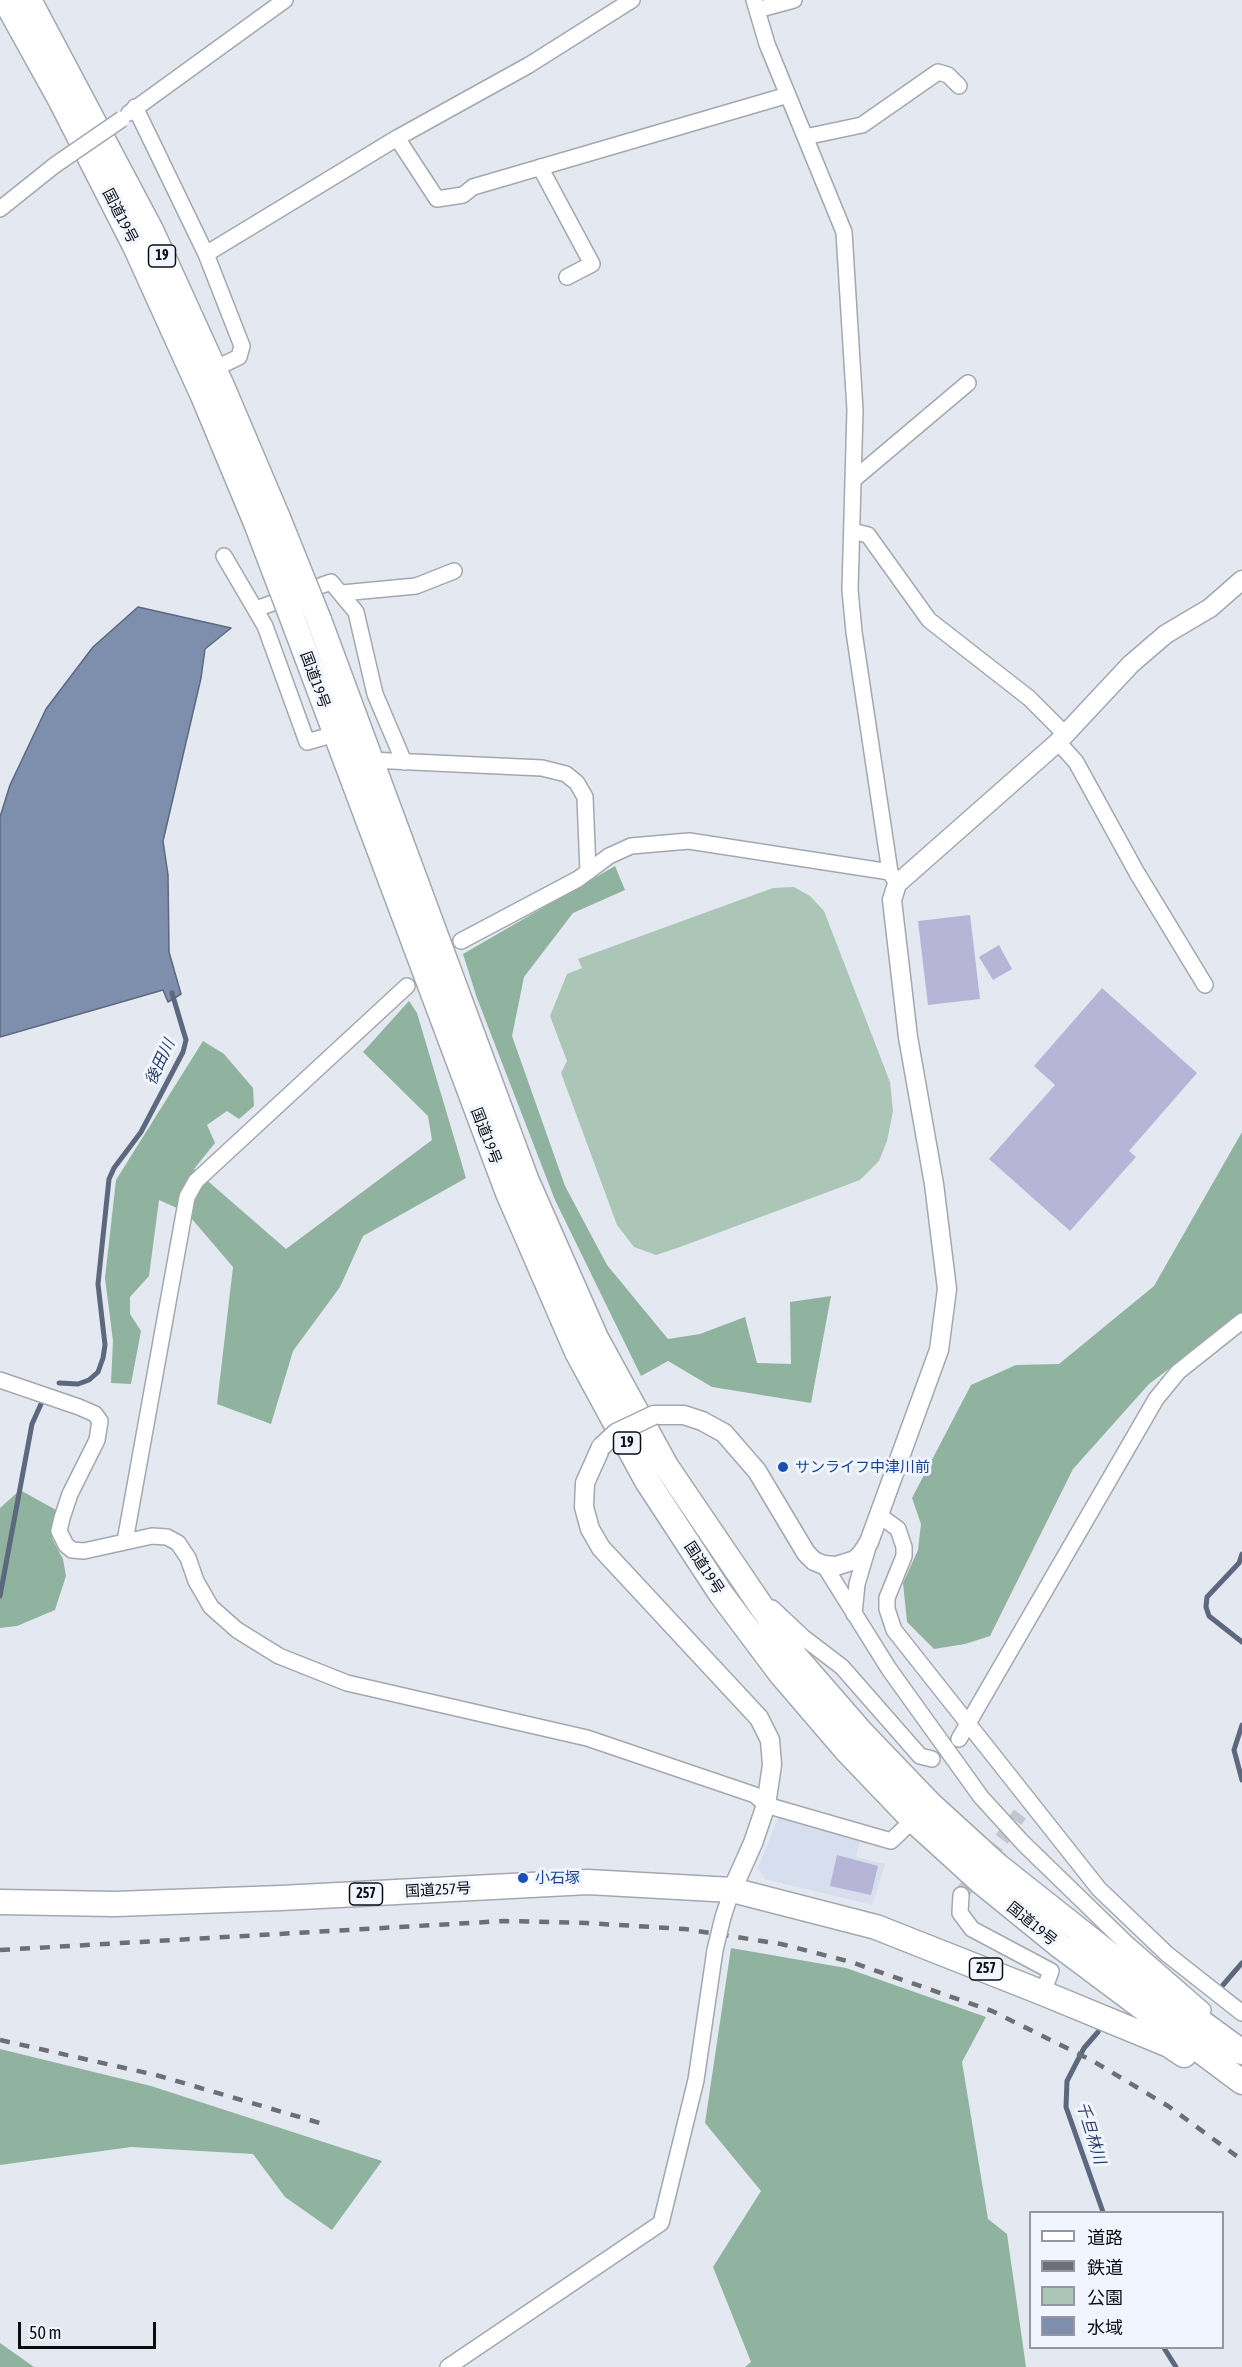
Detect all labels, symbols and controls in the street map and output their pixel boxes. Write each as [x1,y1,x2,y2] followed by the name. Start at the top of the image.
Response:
[99,186,141,246] street label: 国道19号
[148,245,176,267] road number: 19
[296,649,334,711] street label: 国道19号
[141,1036,179,1088] water label: 後田川
[467,1105,505,1167] street label: 国道19号
[614,1432,640,1454] road number: 19
[795,1458,930,1476] place label: サンライフ中津川前
[776,1460,790,1474] marker: サンライフ中津川前
[680,1538,728,1598] street label: 国道19号
[535,1869,580,1887] place label: 小石塚
[516,1871,530,1885] marker: 小石塚
[404,1879,472,1901] street label: 国道257号
[350,1883,382,1905] road number: 257
[1003,1898,1061,1950] street label: 国道19号
[970,1958,1002,1980] road number: 257
[1072,2100,1110,2166] water label: 千旦林川
[1029,2211,1224,2349] legend
[1087,2227,1123,2248] text: 道路
[1087,2257,1123,2278] text: 鉄道
[1087,2287,1123,2308] text: 公園
[21,2310,159,2348] scale bar
[1087,2317,1123,2338] text: 水域
[29,2322,61,2343] text: 50 m

